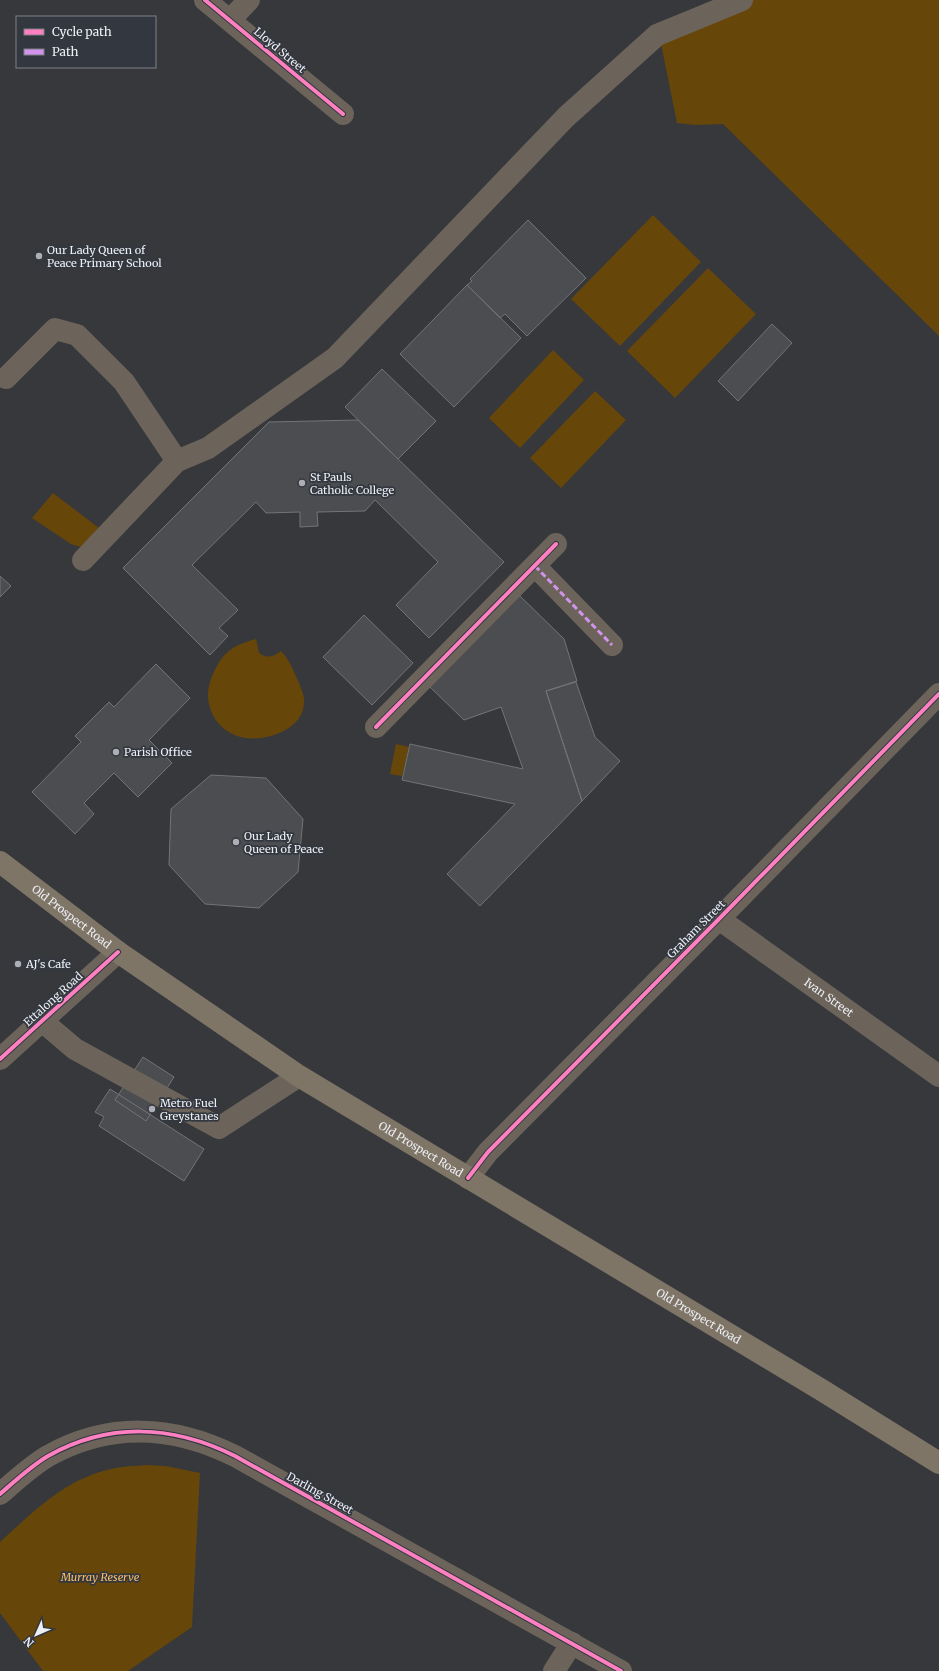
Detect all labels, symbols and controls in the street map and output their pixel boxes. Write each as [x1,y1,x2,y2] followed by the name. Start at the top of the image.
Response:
[16,16,156,68] legend
[52,24,112,39] text: Cycle path
[251,24,309,76] street label: Lloyd Street
[52,44,78,59] text: Path
[47,243,162,270] place label: Our Lady Queen of Peace Primary School
[34,251,44,261] marker: Our Lady Queen of Peace Primary School
[310,470,394,497] place label: St Pauls Catholic College
[297,478,307,488] marker: St Pauls Catholic College
[124,745,192,759] place label: Parish Office
[111,747,121,757] marker: Parish Office
[244,829,324,856] place label: Our Lady Queen of Peace
[231,837,241,847] marker: Our Lady Queen of Peace
[29,882,114,952] street label: Old Prospect Road
[664,896,729,961] street label: Graham Street
[25,957,71,971] place label: AJ's Cafe
[13,959,23,969] marker: AJ's Cafe
[21,969,86,1029] street label: Ettalong Road
[802,975,857,1020] street label: Ivan Street
[160,1096,219,1123] place label: Metro Fuel Greystanes
[147,1104,157,1114] marker: Metro Fuel Greystanes
[376,1118,466,1180] street label: Old Prospect Road
[654,1285,744,1347] street label: Old Prospect Road
[284,1469,356,1517] street label: Darling Street
[60,1570,140,1584] park label: Murray Reserve
[16,1615,56,1655] north arrow
[21,1634,37,1650] text: N

